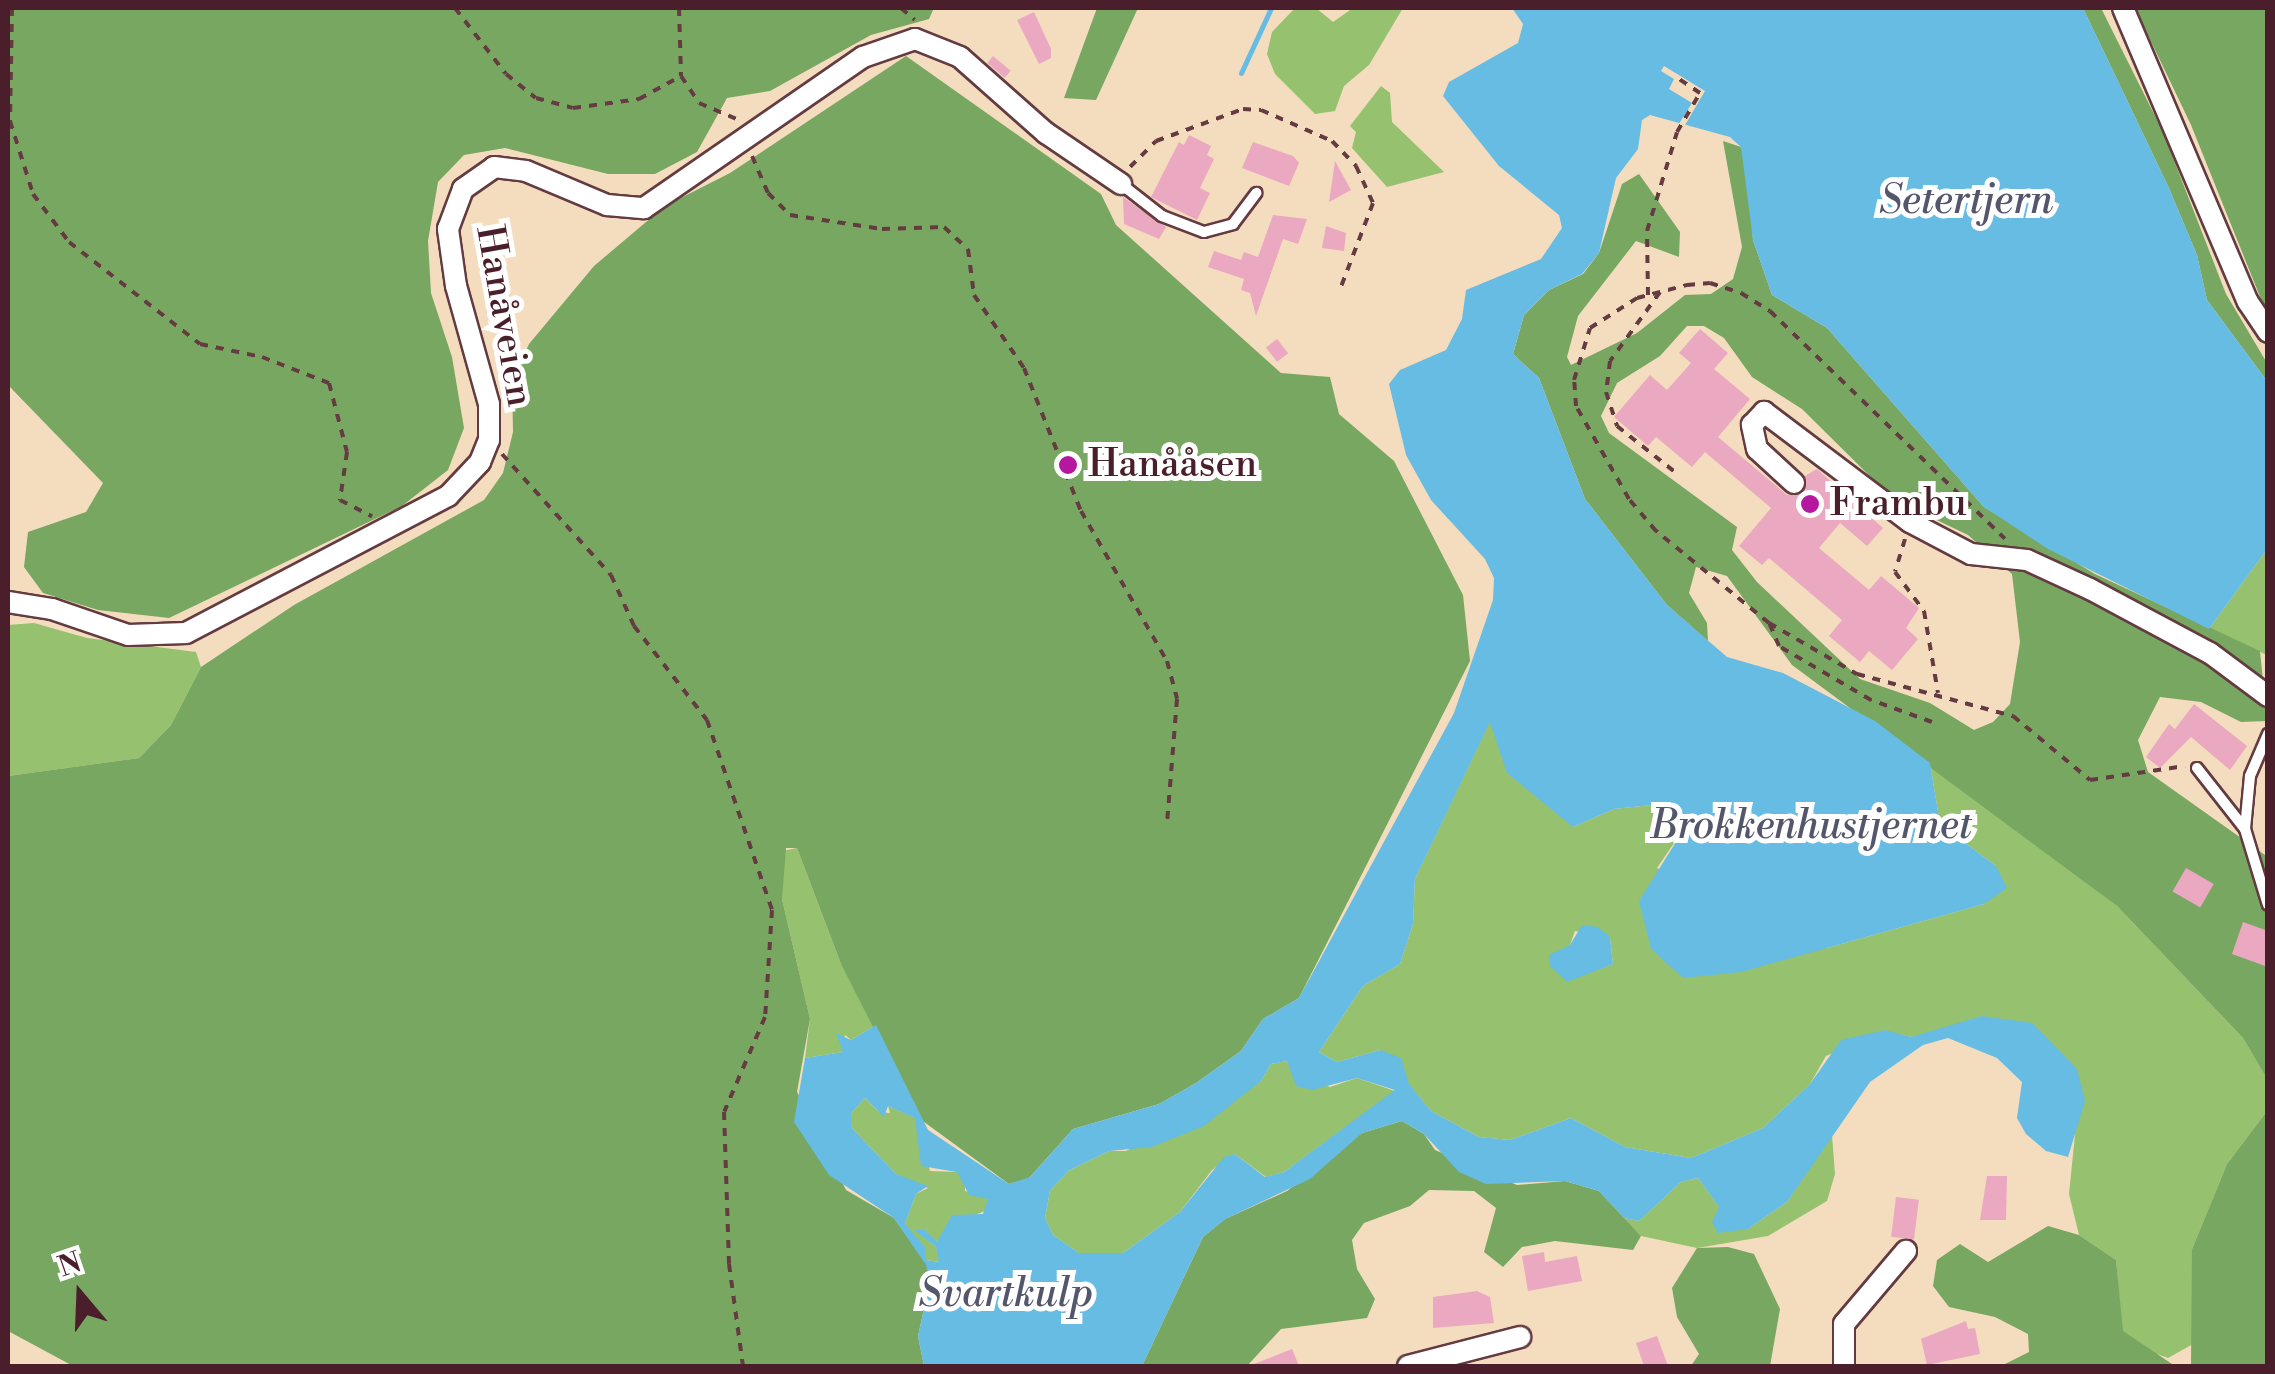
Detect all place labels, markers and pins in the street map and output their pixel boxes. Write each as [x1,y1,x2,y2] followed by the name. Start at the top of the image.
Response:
[1088,442,1257,488] place label: Hanååsen
[1057,454,1079,476] marker: Hanååsen
[1830,481,1967,527] place label: Frambu
[1799,493,1821,515] marker: Frambu

